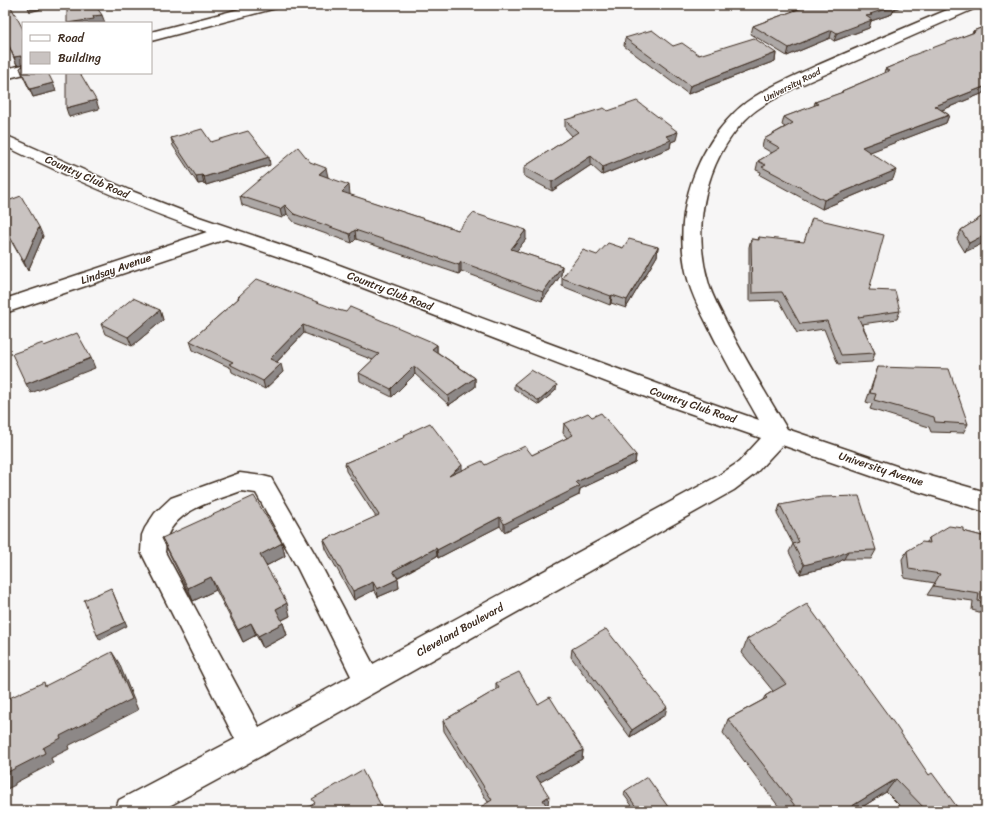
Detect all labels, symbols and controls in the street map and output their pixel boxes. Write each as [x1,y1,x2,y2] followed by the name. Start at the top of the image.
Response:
[22,22,152,74] legend
[58,27,85,49] text: Road
[58,47,101,69] text: Building
[760,63,825,106] street label: University Road
[42,150,133,205] street label: Country Club Road
[78,248,154,290] street label: Lindsay Avenue
[344,266,437,316] street label: Country Club Road
[647,381,740,429] street label: Country Club Road
[836,446,926,492] street label: University Avenue
[413,597,508,662] street label: Cleveland Boulevard

